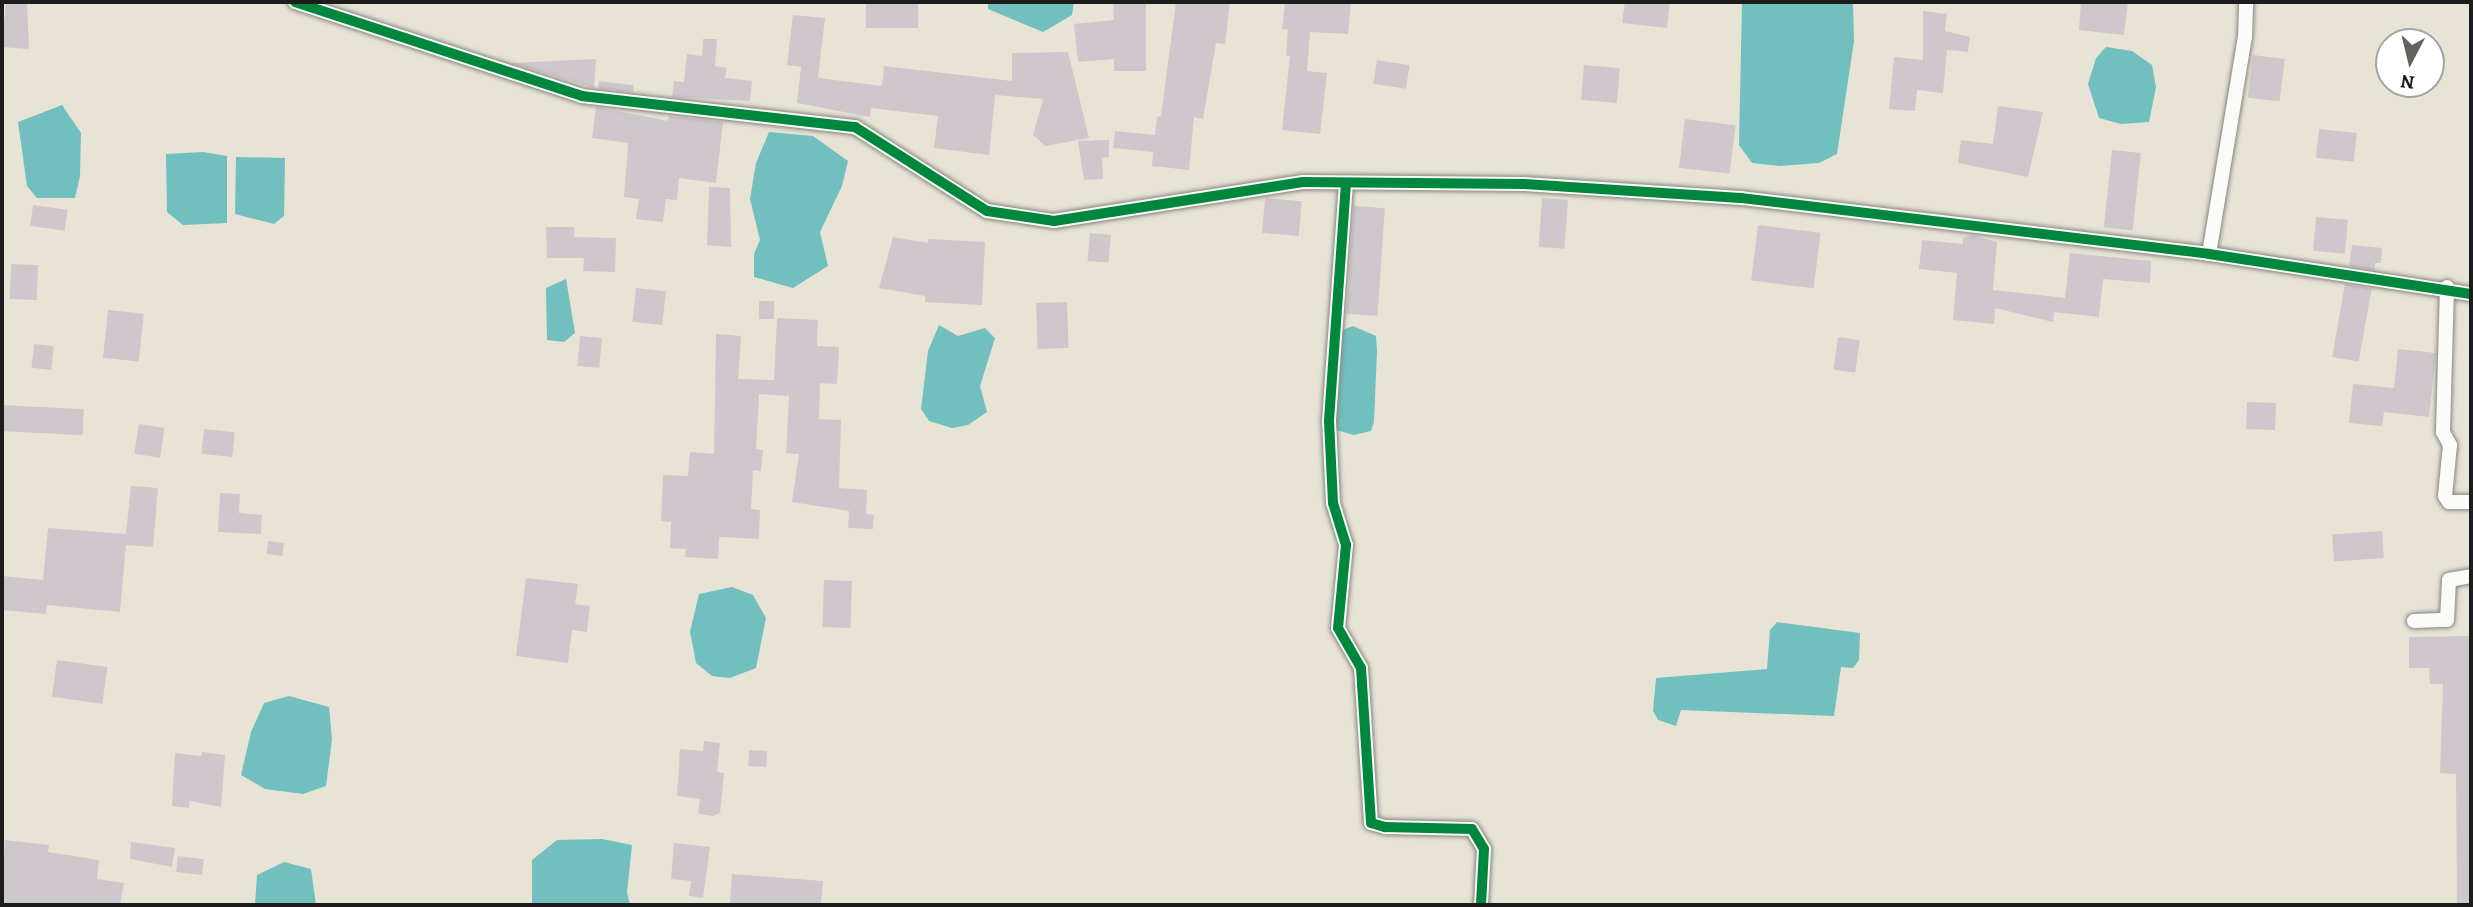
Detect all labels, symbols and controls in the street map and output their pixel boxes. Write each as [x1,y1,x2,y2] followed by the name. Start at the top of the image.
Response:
[2375,28,2445,98] north arrow
[2399,68,2416,96] text: N

